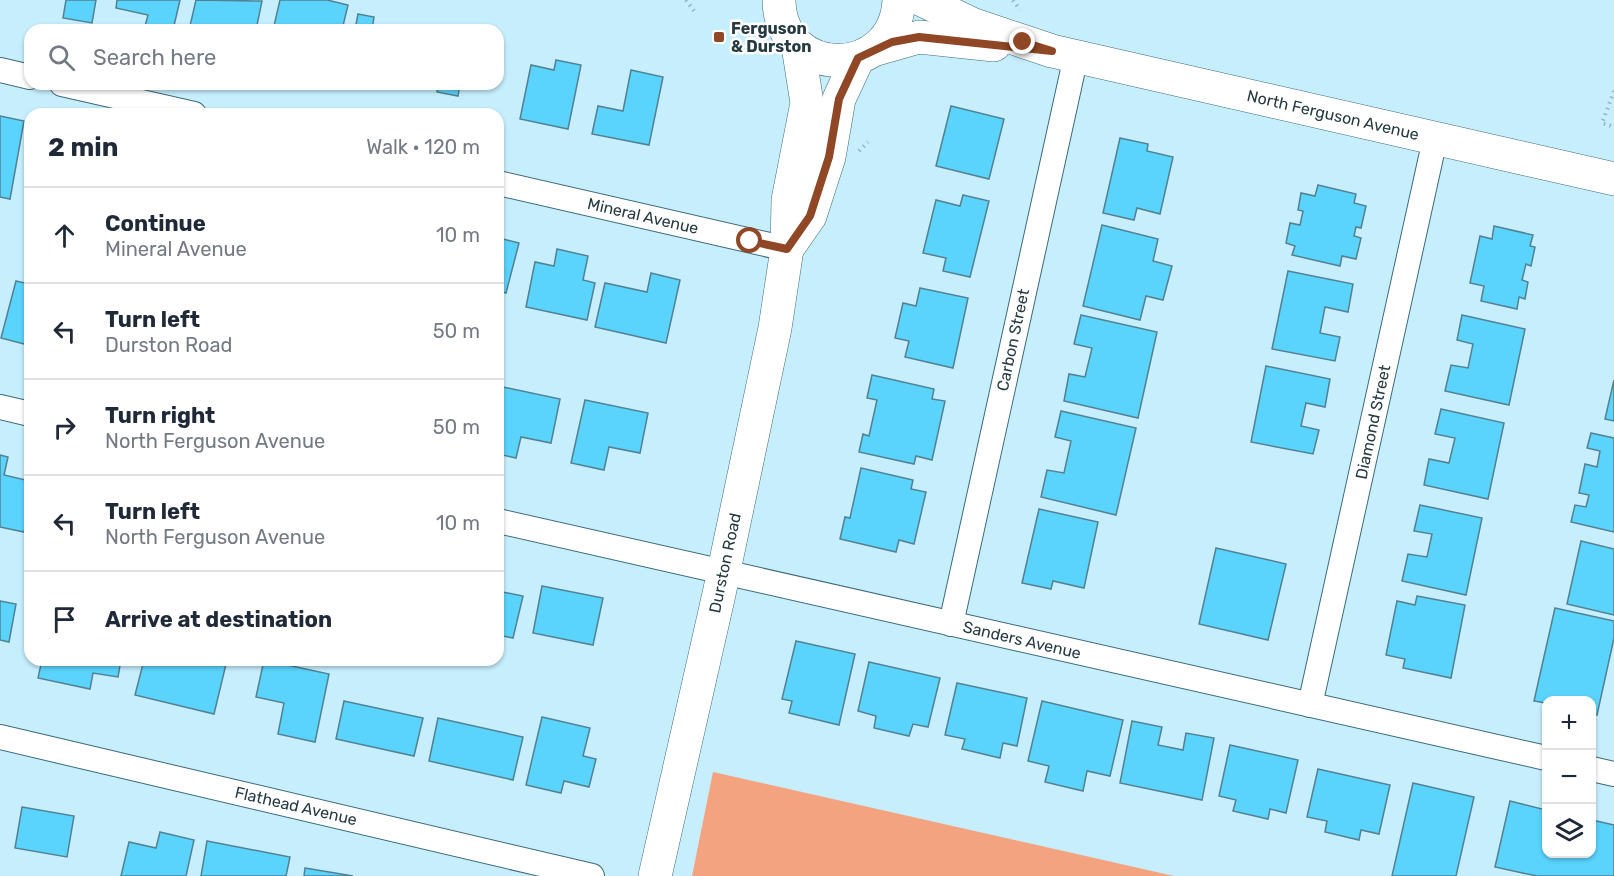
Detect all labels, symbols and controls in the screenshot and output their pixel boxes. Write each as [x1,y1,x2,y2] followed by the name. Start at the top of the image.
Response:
[731,19,812,56] place label: Ferguson & Durston
[24,24,504,90] search box
[1009,28,1035,54] route end
[712,30,726,44] marker: Ferguson & Durston
[45,41,78,74] icon: search
[93,44,216,71] text: Search here
[1245,86,1421,144] street label: North Ferguson Avenue
[48,132,118,163] text: 2 min
[366,135,480,159] text: Walk · 120 m
[586,194,700,238] street label: Mineral Avenue
[105,210,206,237] text: Continue
[48,219,81,252] icon: ahead
[436,223,480,247] text: 10 m
[736,227,762,253] route start
[105,237,247,261] text: Mineral Avenue
[993,287,1033,393] street label: Carbon Street
[105,306,200,333] text: Turn left
[48,315,81,348] icon: left
[433,319,480,343] text: 50 m
[105,333,232,357] text: Durston Road
[1352,363,1394,481] street label: Diamond Street
[105,402,215,429] text: Turn right
[48,411,81,444] icon: right
[433,415,480,439] text: 50 m
[105,429,325,453] text: North Ferguson Avenue
[105,498,200,525] text: Turn left
[48,507,81,540] icon: left
[436,511,480,535] text: 10 m
[705,511,745,615] street label: Durston Road
[105,525,325,549] text: North Ferguson Avenue
[48,603,81,636] icon: arrive
[105,606,332,633] text: Arrive at destination
[961,617,1083,663] street label: Sanders Avenue
[1542,696,1596,858] map controls
[1542,696,1596,750] button: +
[1542,750,1596,804] button: −
[233,783,359,829] street label: Flathead Avenue
[1542,804,1596,858] button: layers

